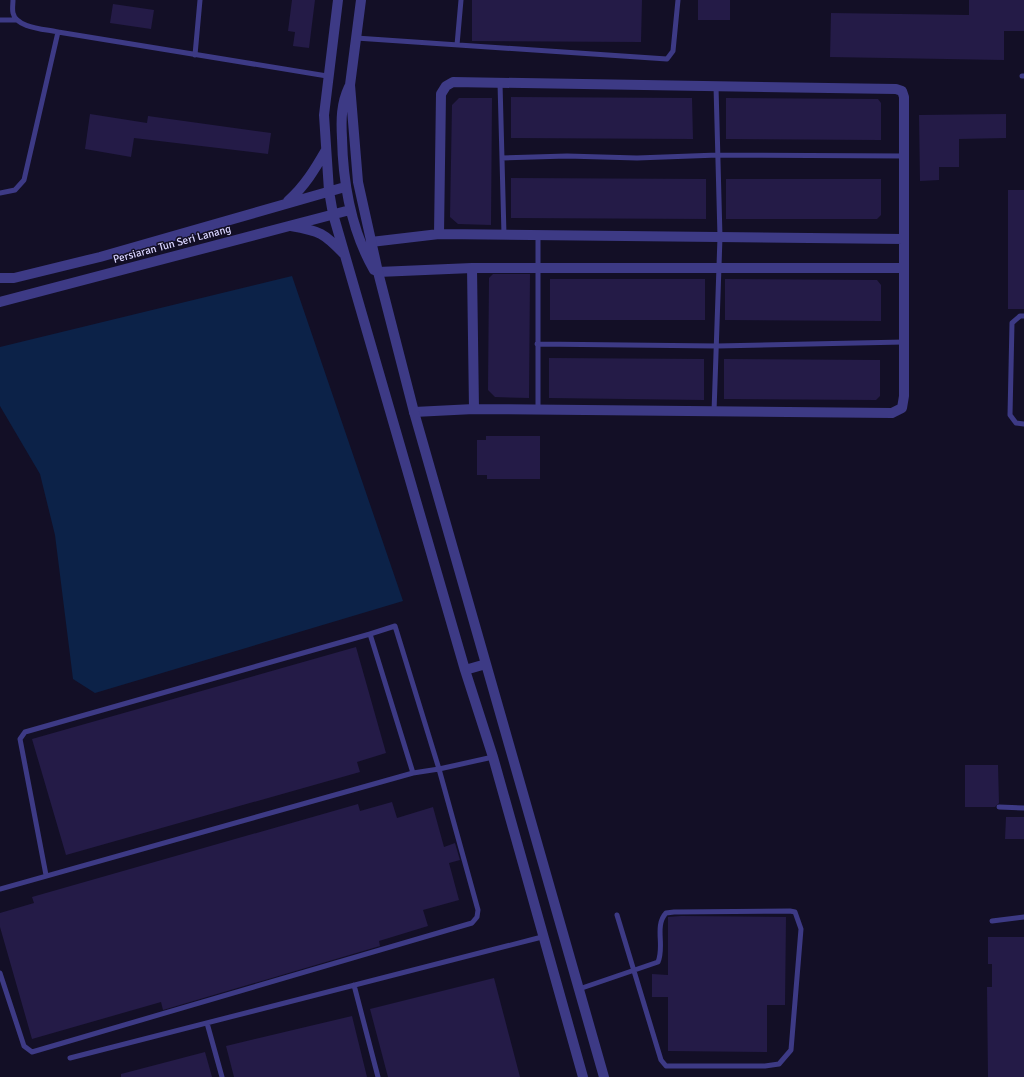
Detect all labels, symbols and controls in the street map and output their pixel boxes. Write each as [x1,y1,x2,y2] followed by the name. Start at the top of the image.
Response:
[112,222,233,266] street label: Persiaran Tun Seri Lanang

